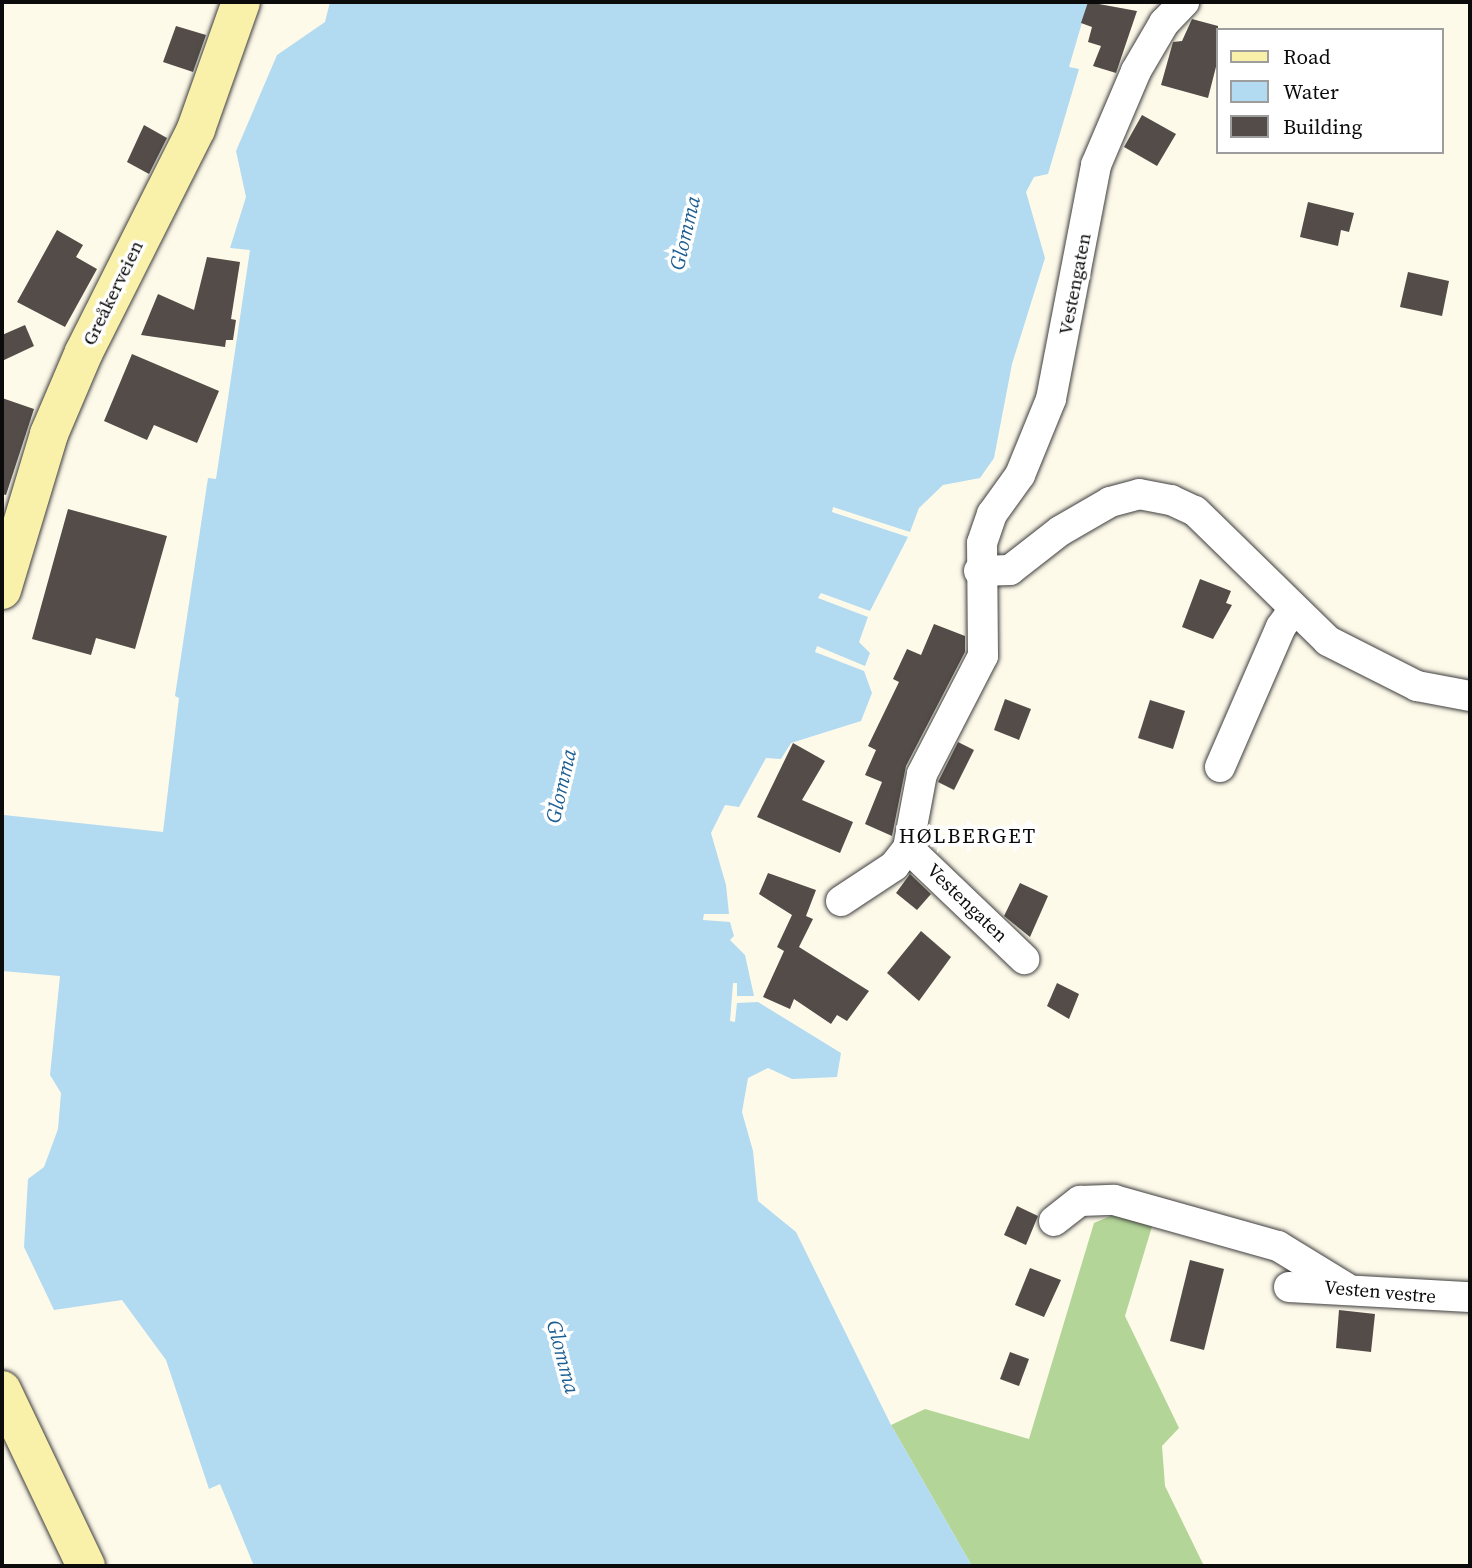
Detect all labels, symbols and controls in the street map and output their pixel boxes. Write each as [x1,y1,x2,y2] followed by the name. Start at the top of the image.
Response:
[1216,28,1444,154] legend
[1283,42,1331,71] text: Road
[1283,77,1339,106] text: Water
[1283,112,1362,141] text: Building
[664,194,706,272] water label: Glomma
[1054,231,1096,337] street label: Vestengaten
[78,237,148,349] street label: Greåkerveien
[540,747,582,825] water label: Glomma
[900,823,1036,849] district label: HØLBERGET
[922,859,1012,947] street label: Vestengaten
[1323,1276,1437,1308] street label: Vesten vestre
[541,1317,585,1397] water label: Glomma

